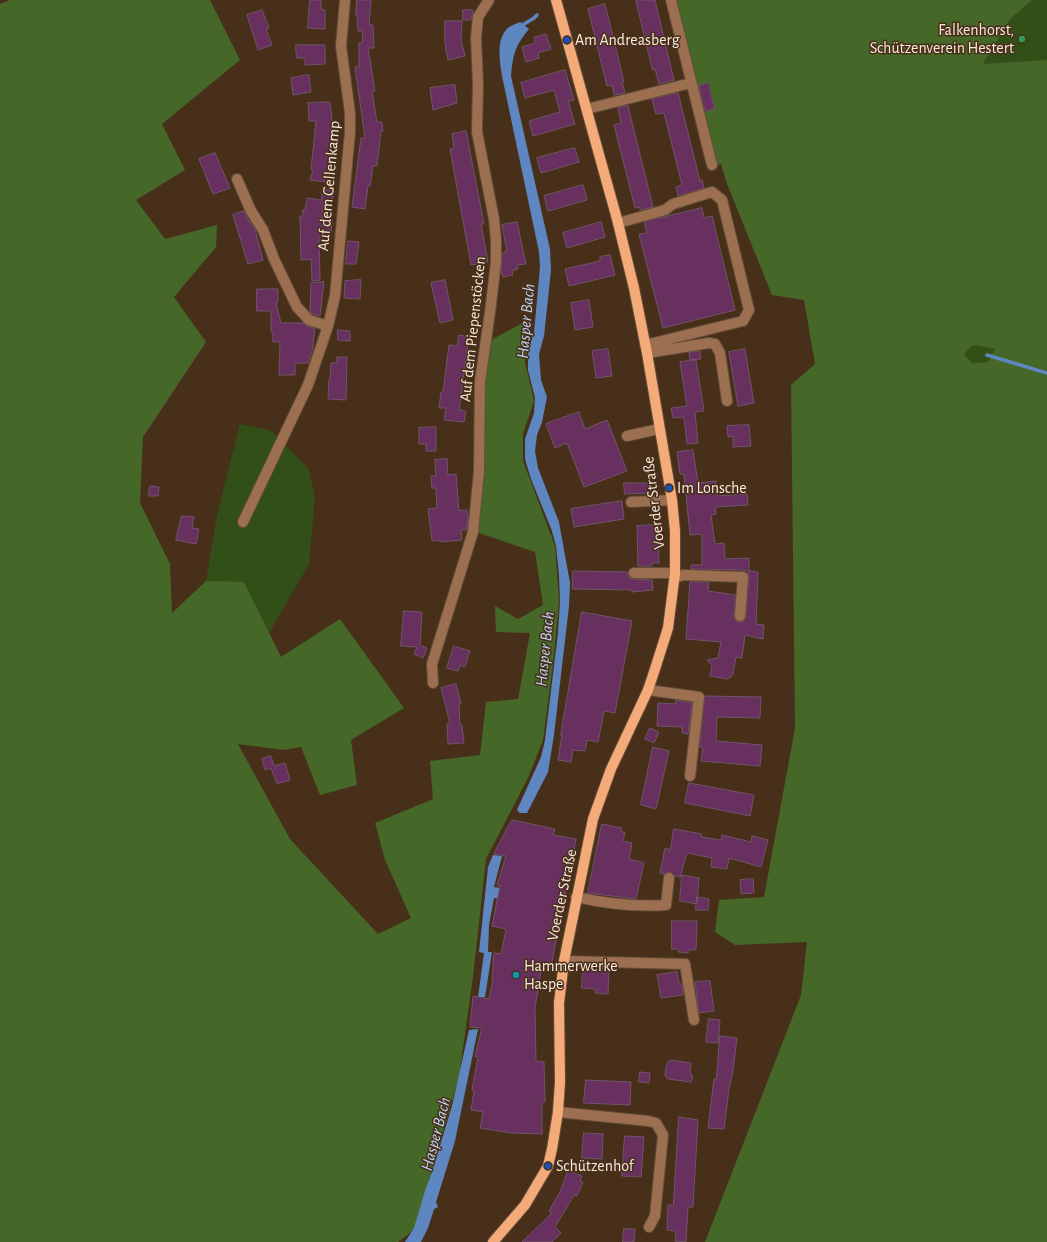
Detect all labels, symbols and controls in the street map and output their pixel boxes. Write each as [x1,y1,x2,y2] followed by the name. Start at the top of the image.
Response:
[870,20,1014,58] place label: Falkenhorst, Schützenverein Hestert
[575,30,680,50] place label: Am Andreasberg
[1017,34,1027,44] marker: Falkenhorst, Schützenverein Hestert
[562,35,572,45] marker: Am Andreasberg
[314,120,344,252] street label: Auf dem Gellenkamp
[456,255,490,403] street label: Auf dem Piepenstöcken
[513,283,539,359] water label: Hasper Bach
[639,455,669,551] street label: Voerder Straße
[677,478,747,498] place label: Im Lonsche
[664,483,674,493] marker: Im Lonsche
[531,611,559,687] water label: Hasper Bach
[543,847,581,943] street label: Voerder Straße
[524,956,618,994] place label: Hammerwerke Haspe
[511,970,521,980] marker: Hammerwerke Haspe
[416,1095,456,1173] water label: Hasper Bach
[556,1156,634,1176] place label: Schützenhof
[543,1161,553,1171] marker: Schützenhof

